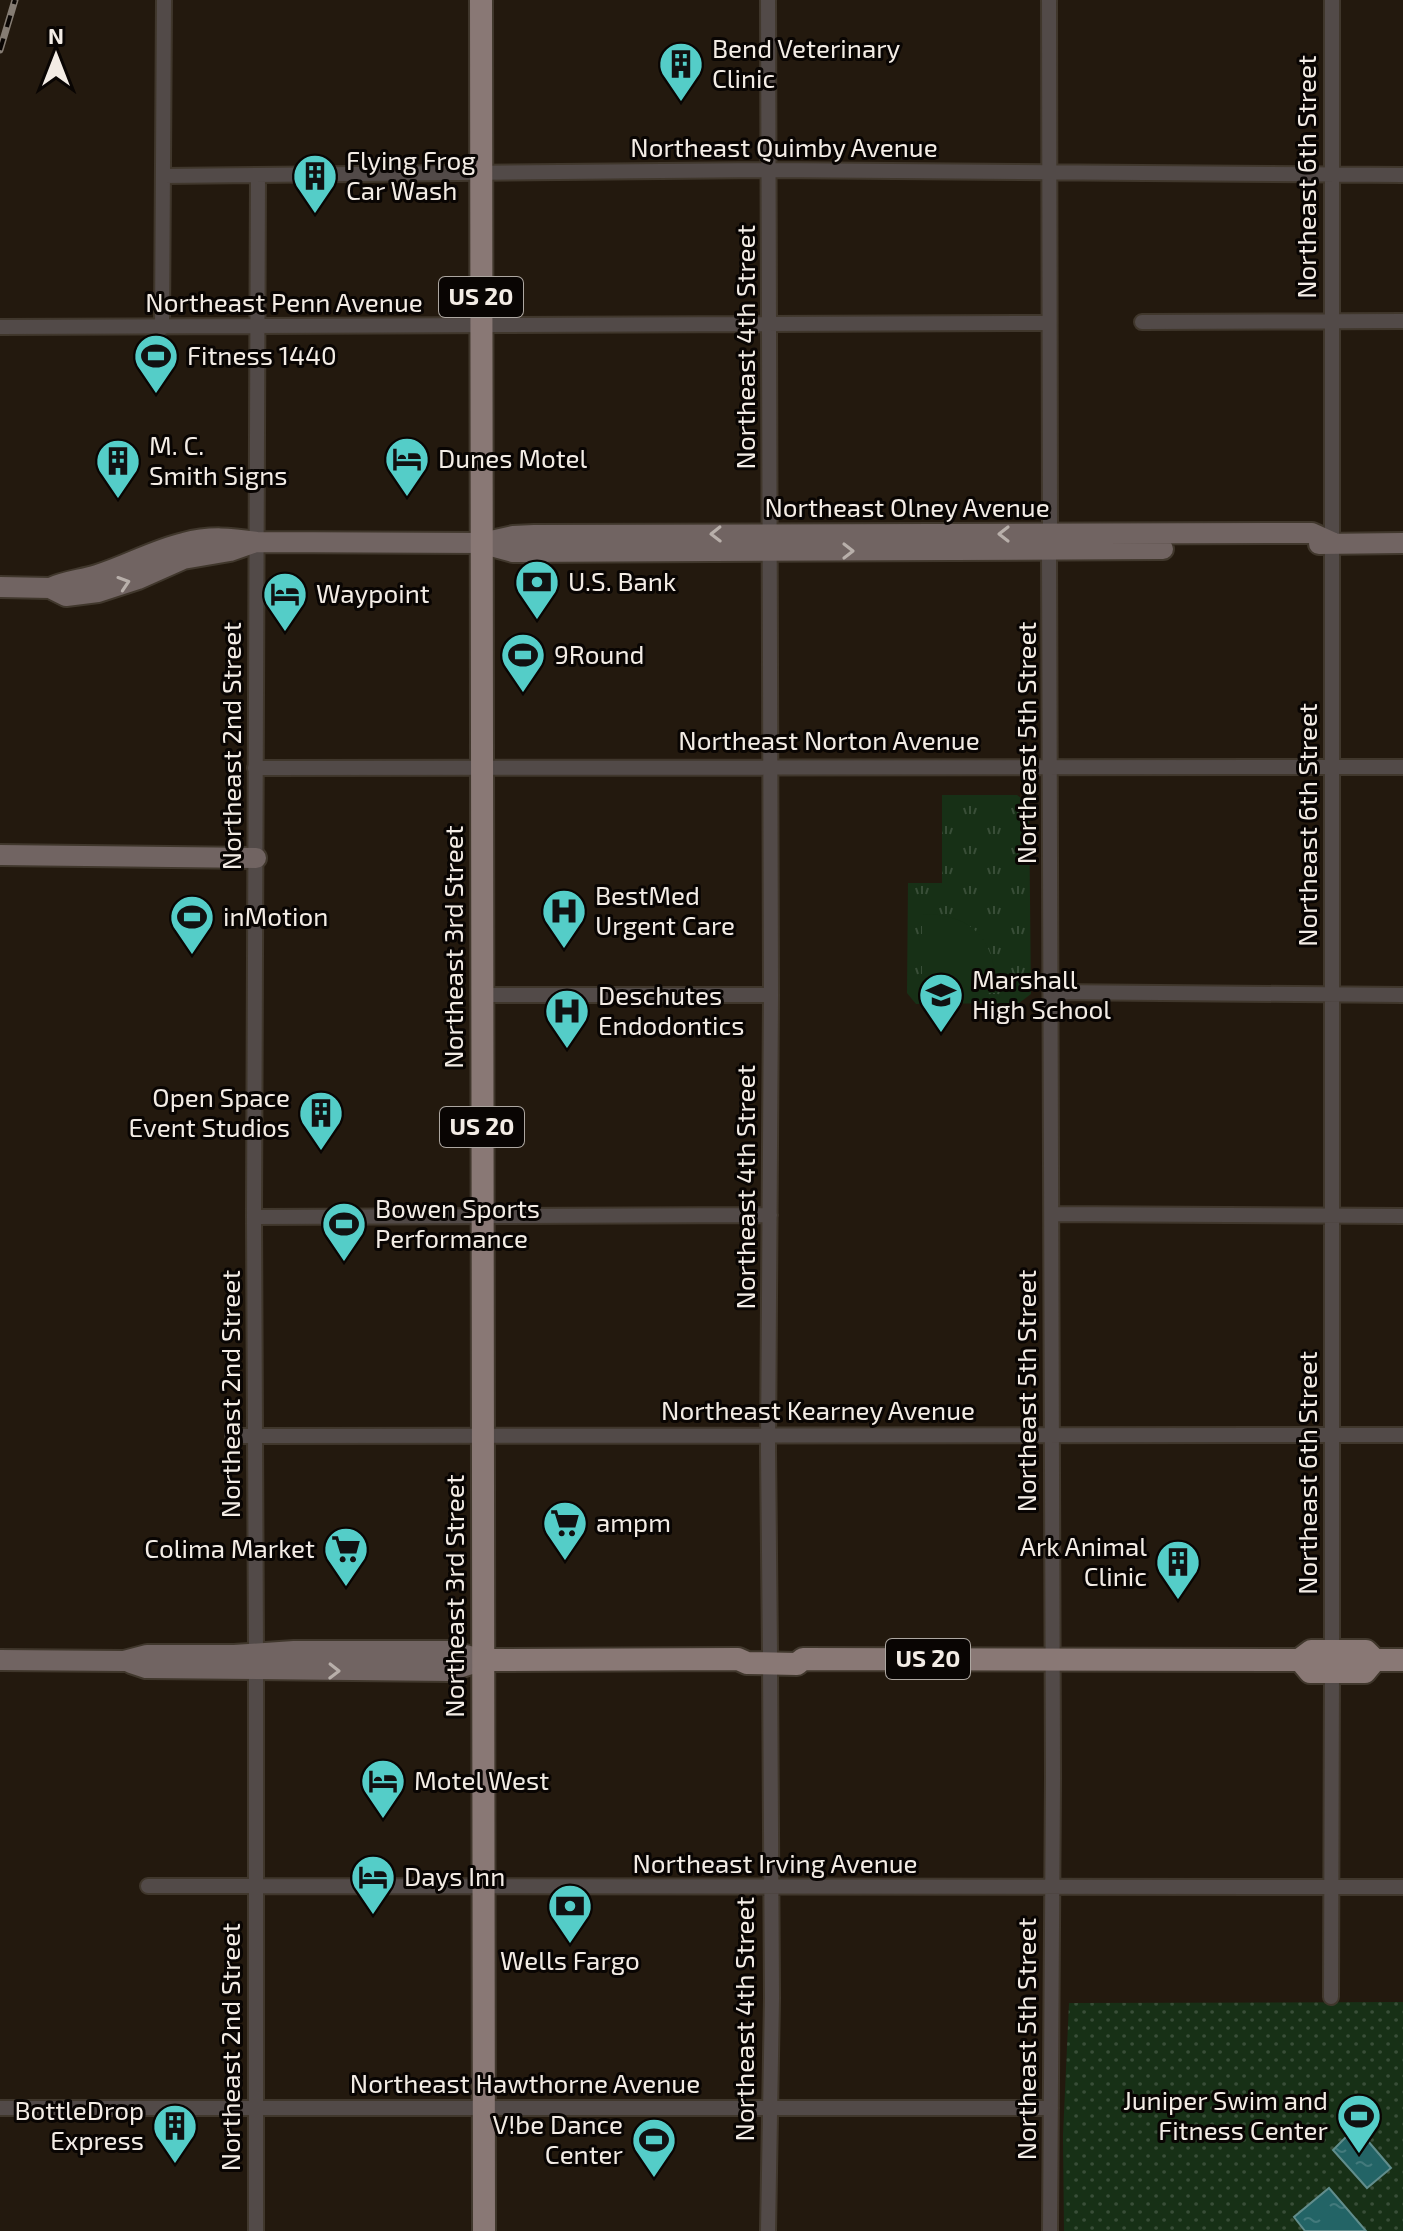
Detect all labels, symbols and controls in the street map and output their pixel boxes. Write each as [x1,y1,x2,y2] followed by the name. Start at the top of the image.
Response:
[16,16,96,96] north arrow
[48,22,64,48] text: N
[712,32,901,93] place label: Bend Veterinary Clinic
[657,40,705,103] building icon: Bend Veterinary Clinic
[1290,55,1321,299] street label: Northeast 6th Street
[630,131,938,162] street label: Northeast Quimby Avenue
[346,144,476,205] place label: Flying Frog Car Wash
[291,152,339,215] building icon: Flying Frog Car Wash
[729,225,760,469] street label: Northeast 4th Street
[439,277,523,317] road number: US 20
[145,286,423,317] street label: Northeast Penn Avenue
[132,332,180,395] sports icon: Fitness 1440
[187,339,337,370] place label: Fitness 1440
[149,429,287,490] place label: M. C. Smith Signs
[383,435,431,498] hotel icon: Dunes Motel
[94,437,142,500] building icon: M. C. Smith Signs
[438,442,588,473] place label: Dunes Motel
[764,491,1050,522] street label: Northeast Olney Avenue
[709,525,722,543] one-way arrow
[997,525,1010,543] one-way arrow
[842,542,855,560] one-way arrow
[513,558,561,621] bank icon: U.S. Bank
[568,565,676,596] place label: U.S. Bank
[261,570,309,633] hotel icon: Waypoint
[117,577,131,593] one-way arrow
[316,577,430,608] place label: Waypoint
[215,622,246,870] street label: Northeast 2nd Street
[1010,622,1041,864] street label: Northeast 5th Street
[499,631,547,694] sports icon: 9Round
[554,638,644,669] place label: 9Round
[1291,703,1322,947] street label: Northeast 6th Street
[678,724,980,755] street label: Northeast Norton Avenue
[437,825,468,1069] street label: Northeast 3rd Street
[595,879,735,940] place label: BestMed Urgent Care
[540,887,588,950] hospital icon: BestMed Urgent Care
[168,893,216,956] sports icon: inMotion
[223,900,328,931] place label: inMotion
[972,963,1111,1024] place label: Marshall High School
[917,971,965,1034] school or university icon: Marshall High School
[598,979,744,1040] place label: Deschutes Endodontics
[543,987,591,1050] hospital icon: Deschutes Endodontics
[729,1065,760,1309] street label: Northeast 4th Street
[129,1081,290,1142] place label: Open Space Event Studios
[297,1089,345,1152] building icon: Open Space Event Studios
[440,1107,524,1147] road number: US 20
[375,1192,540,1253] place label: Bowen Sports Performance
[320,1200,368,1263] sports icon: Bowen Sports Performance
[214,1270,245,1518] street label: Northeast 2nd Street
[1010,1270,1041,1512] street label: Northeast 5th Street
[1291,1351,1322,1595] street label: Northeast 6th Street
[661,1394,975,1425] street label: Northeast Kearney Avenue
[438,1474,469,1718] street label: Northeast 3rd Street
[541,1499,589,1562] supermarket icon: ampm
[596,1506,671,1537] place label: ampm
[322,1525,370,1588] supermarket icon: Colima Market
[1020,1530,1147,1591] place label: Ark Animal Clinic
[144,1532,315,1563] place label: Colima Market
[1154,1538,1202,1601] building icon: Ark Animal Clinic
[886,1639,970,1679] road number: US 20
[328,1662,341,1680] one-way arrow
[359,1757,407,1820] hotel icon: Motel West
[414,1764,549,1795] place label: Motel West
[632,1847,918,1878] street label: Northeast Irving Avenue
[349,1853,397,1916] hotel icon: Days Inn
[404,1860,505,1891] place label: Days Inn
[546,1882,594,1945] bank icon: Wells Fargo
[728,1897,759,2141] street label: Northeast 4th Street
[1010,1918,1041,2160] street label: Northeast 5th Street
[214,1923,245,2171] street label: Northeast 2nd Street
[500,1944,640,1975] place label: Wells Fargo
[350,2067,700,2098] street label: Northeast Hawthorne Avenue
[1123,2084,1328,2145] place label: Juniper Swim and Fitness Center
[1335,2092,1383,2155] sports icon: Juniper Swim and Fitness Center
[14,2094,144,2155] place label: BottleDrop Express
[151,2102,199,2165] building icon: BottleDrop Express
[492,2108,623,2169] place label: V!be Dance Center
[630,2116,678,2179] sports icon: V!be Dance Center

